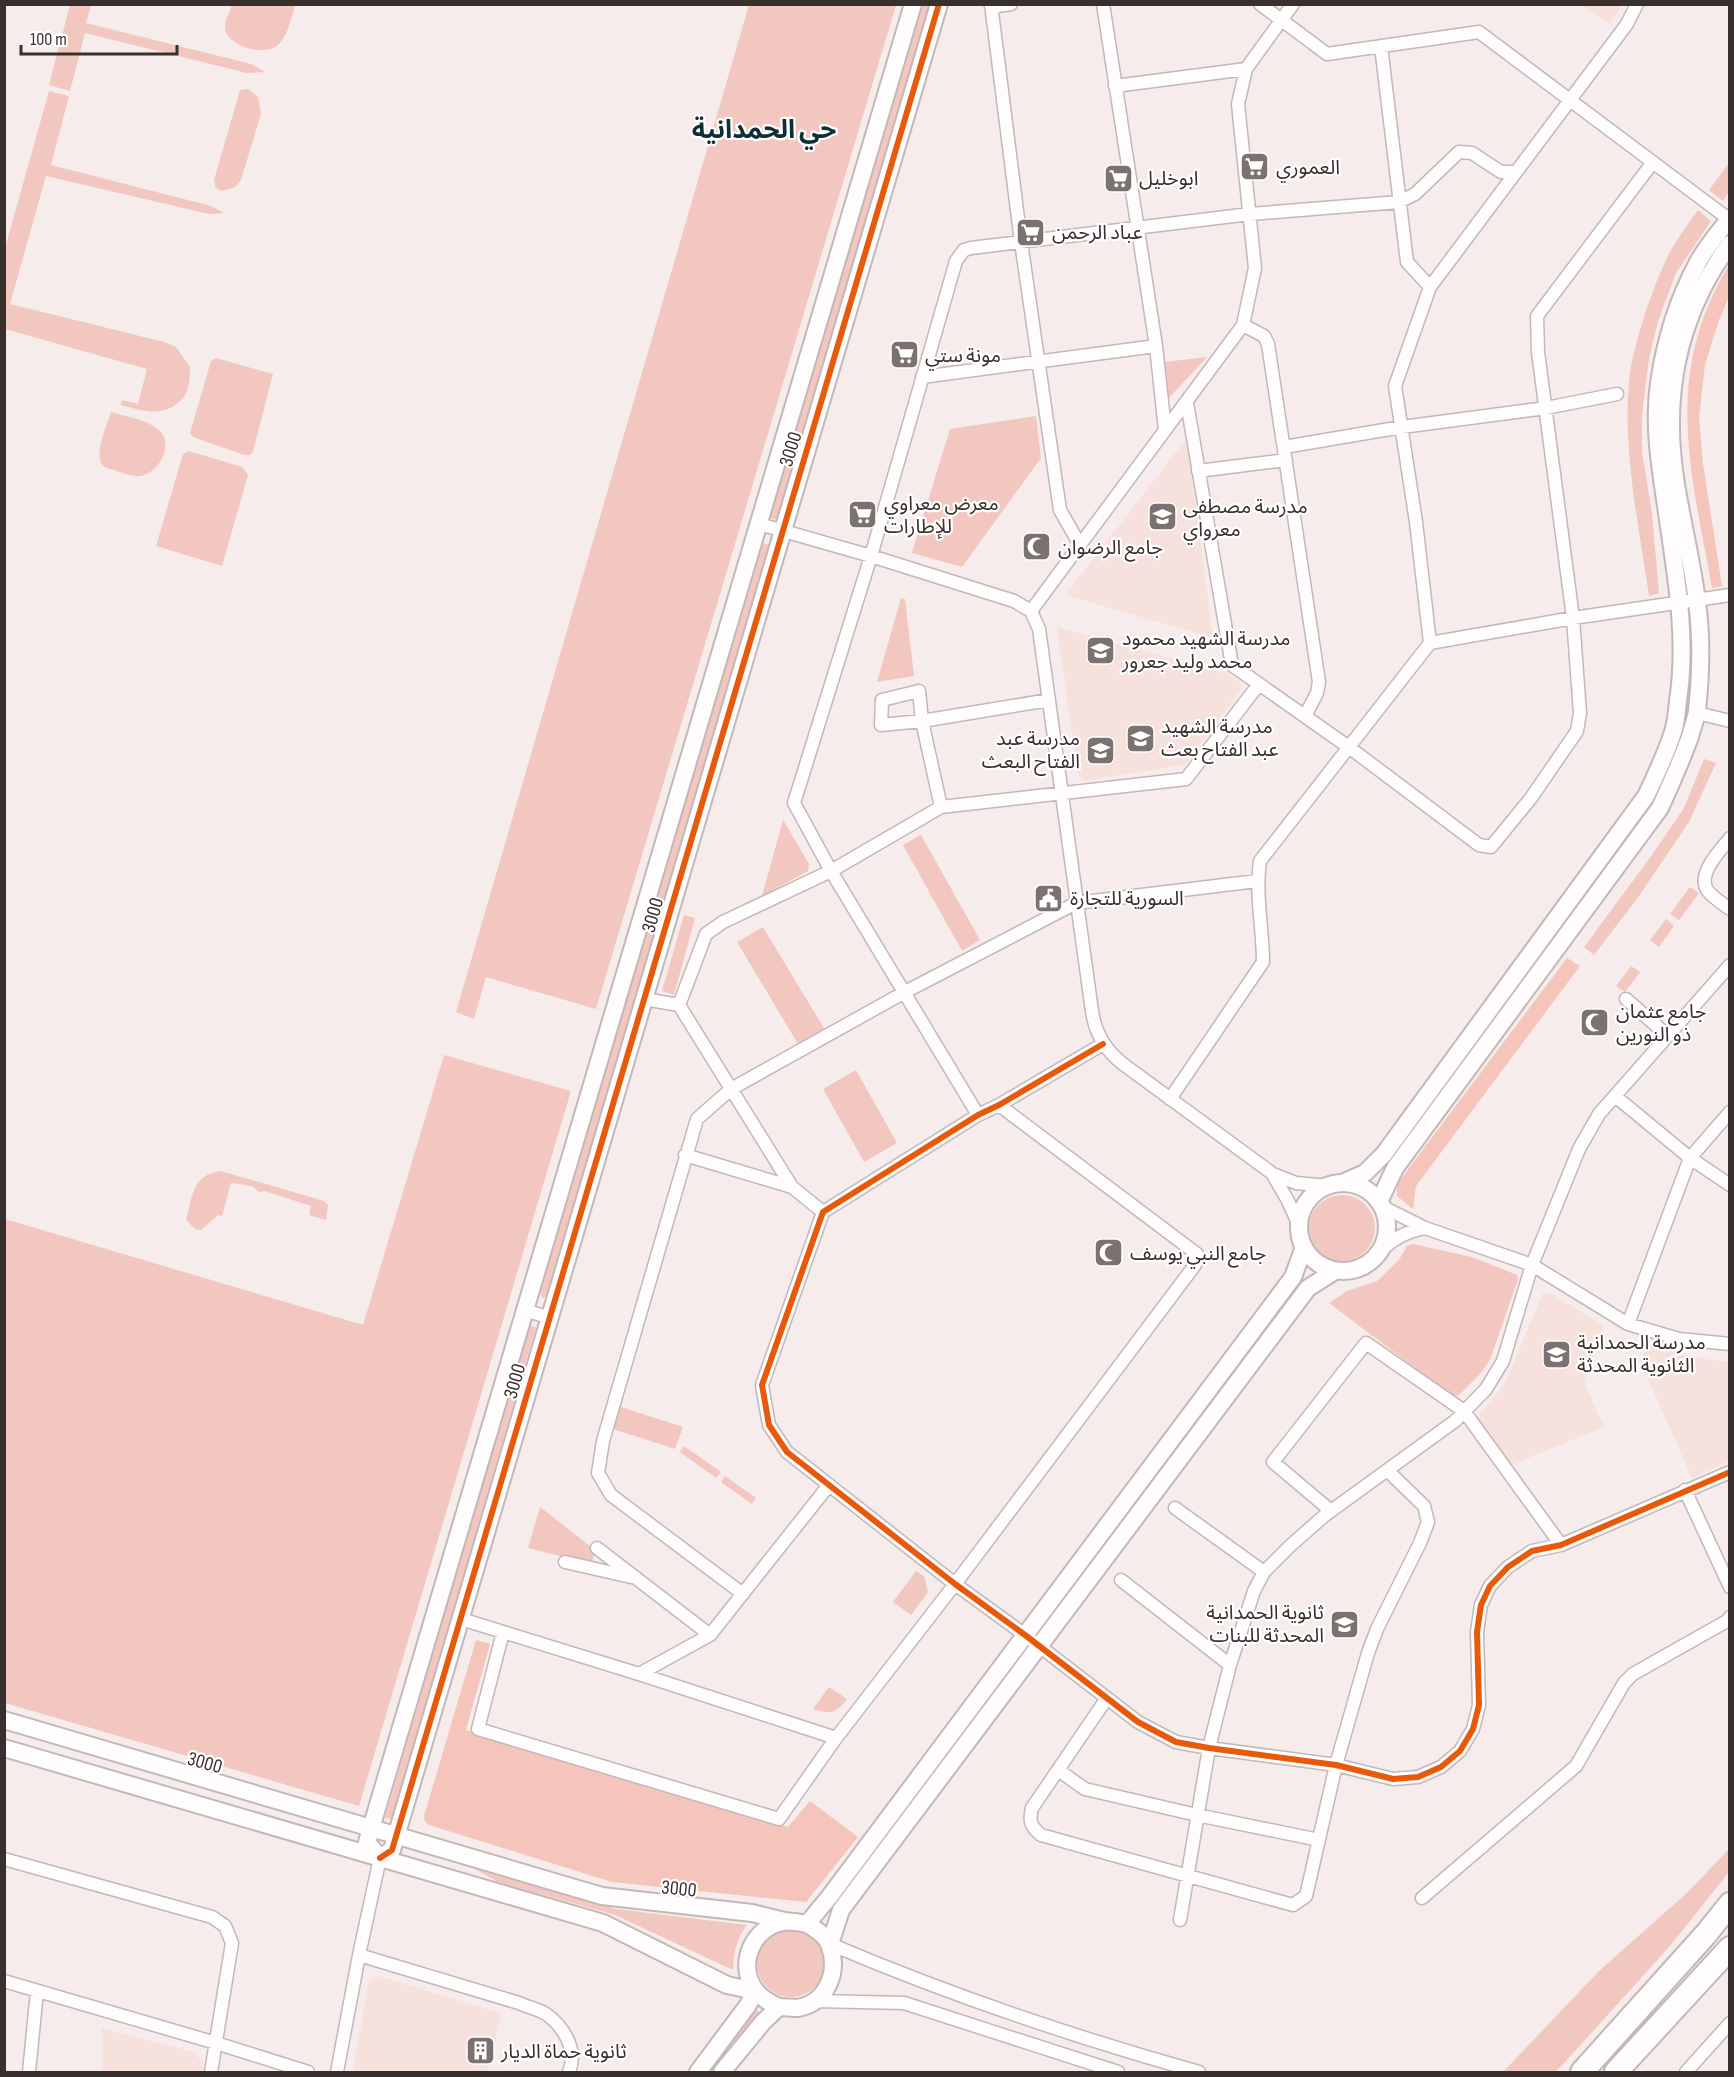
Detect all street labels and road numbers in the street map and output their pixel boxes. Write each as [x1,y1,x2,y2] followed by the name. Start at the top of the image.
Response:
[774,429,808,470] street label: 3000
[637,895,669,935] street label: 3000
[499,1361,531,1401] street label: 3000
[185,1747,225,1779] street label: 3000
[660,1875,698,1903] street label: 3000

